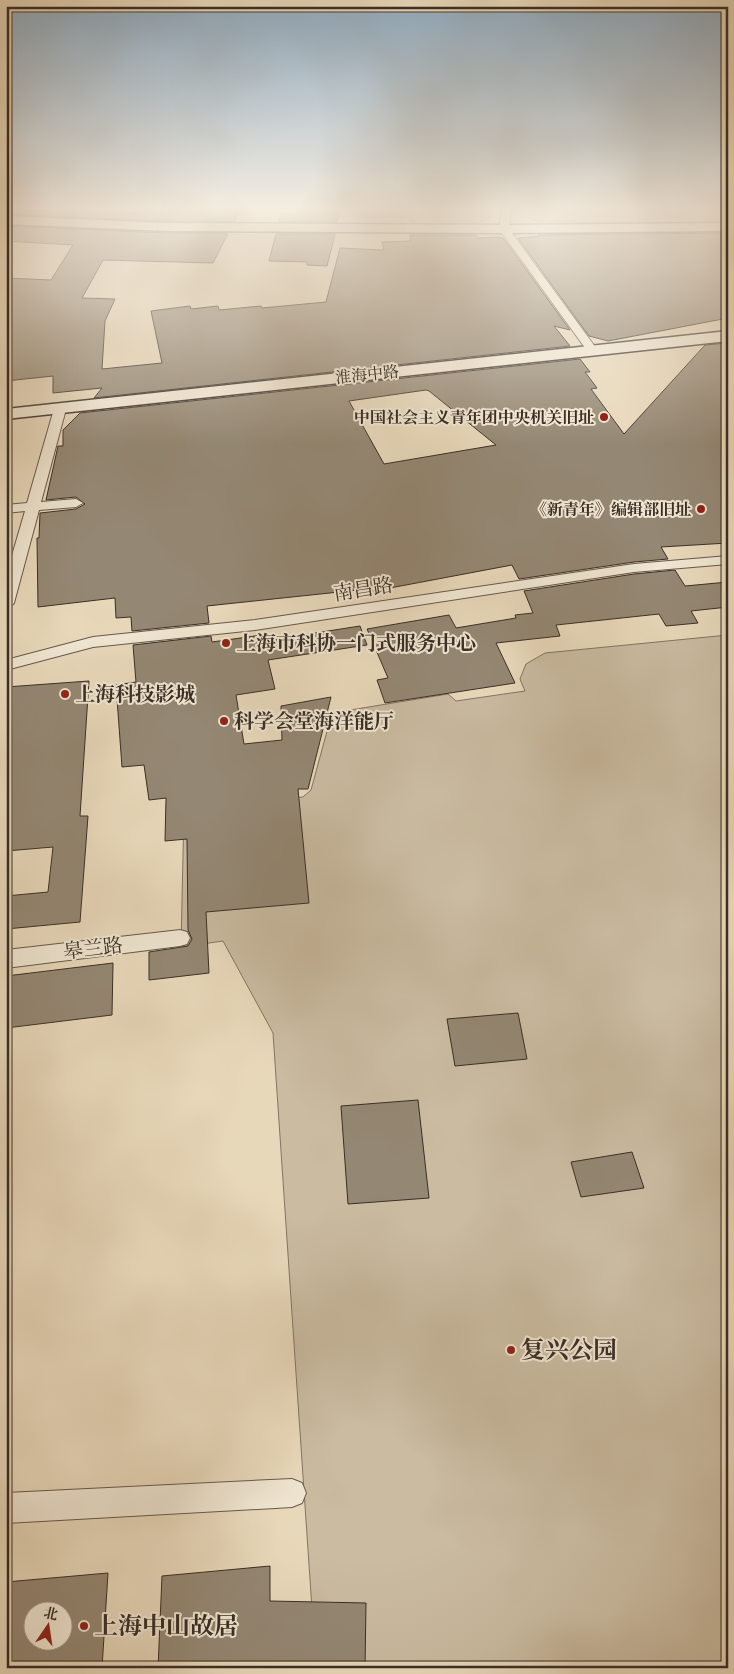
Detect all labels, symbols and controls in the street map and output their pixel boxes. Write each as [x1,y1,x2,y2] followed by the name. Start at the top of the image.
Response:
[334,362,400,388] street label: 淮海中路
[354,408,594,428] place label: 中国社会主义青年团中央机关旧址
[598,411,610,423] marker: 中国社会主义青年团中央机关旧址
[531,500,691,520] place label: 《新青年》编辑部旧址
[695,503,707,515] marker: 《新青年》编辑部旧址
[332,573,395,608] street label: 南昌路
[236,632,476,657] place label: 上海市科协一门式服务中心
[220,637,232,649] marker: 上海市科协一门式服务中心
[75,683,195,708] place label: 上海科技影城
[59,688,71,700] marker: 上海科技影城
[234,710,394,735] place label: 科学会堂海洋能厅
[218,715,230,727] marker: 科学会堂海洋能厅
[62,933,124,966] street label: 皋兰路
[521,1336,617,1366] place label: 复兴公园
[505,1344,517,1356] marker: 复兴公园
[22,1602,72,1652] north arrow
[42,1604,60,1625] text: 北
[94,1612,238,1642] place label: 上海中山故居
[78,1620,90,1632] marker: 上海中山故居

